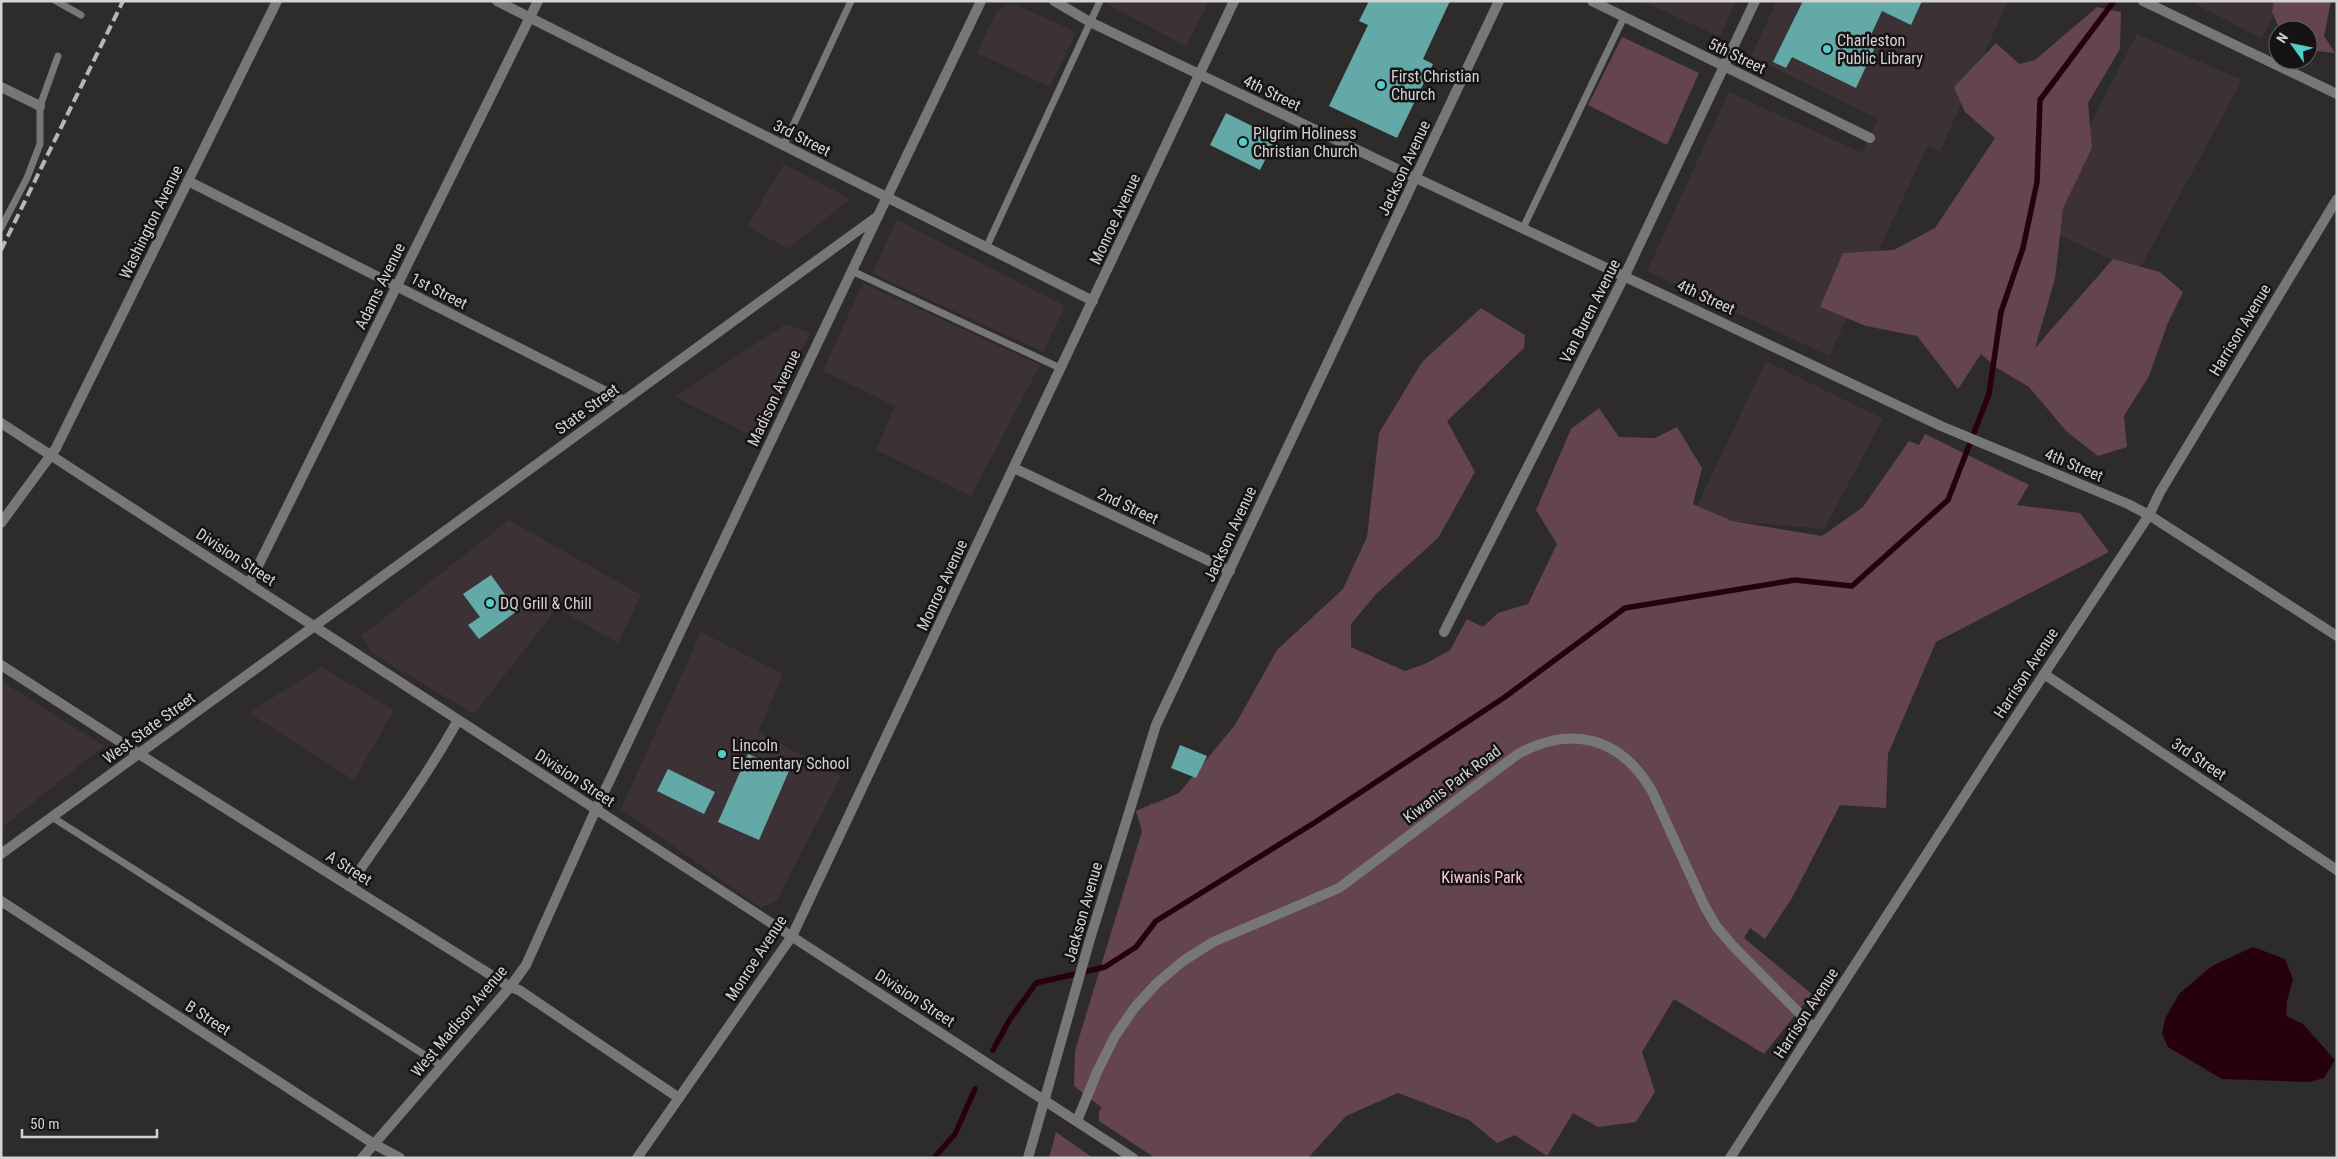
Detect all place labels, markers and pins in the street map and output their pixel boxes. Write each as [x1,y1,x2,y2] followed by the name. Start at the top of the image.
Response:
[1837,31,1923,68] place label: Charleston Public Library
[1821,43,1833,55] marker: Charleston Public Library
[1391,67,1479,104] place label: First Christian Church
[1375,79,1387,91] marker: First Christian Church
[1253,124,1358,161] place label: Pilgrim Holiness Christian Church
[1237,136,1249,148] marker: Pilgrim Holiness Christian Church
[500,594,592,613] place label: DQ Grill & Chill
[484,597,496,609] marker: DQ Grill & Chill
[732,736,849,773] place label: Lincoln Elementary School
[716,748,728,760] marker: Lincoln Elementary School

